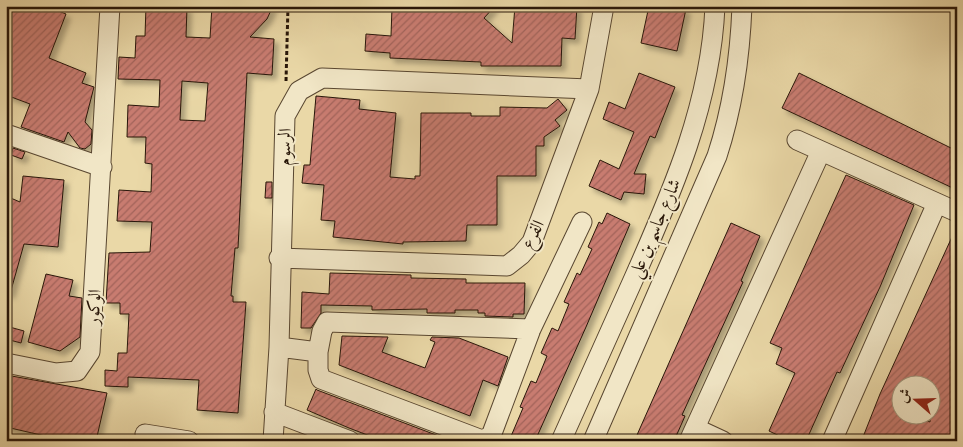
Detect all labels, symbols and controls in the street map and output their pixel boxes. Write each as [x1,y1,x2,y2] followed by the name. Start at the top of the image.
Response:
[272,128,301,166] street label: الرسوم
[623,175,692,284] street label: شارع جاسم بن علي
[515,215,553,254] street label: الفرع
[80,288,106,328] street label: الوكور
[890,374,940,424] north arrow
[893,386,915,405] text: ش

